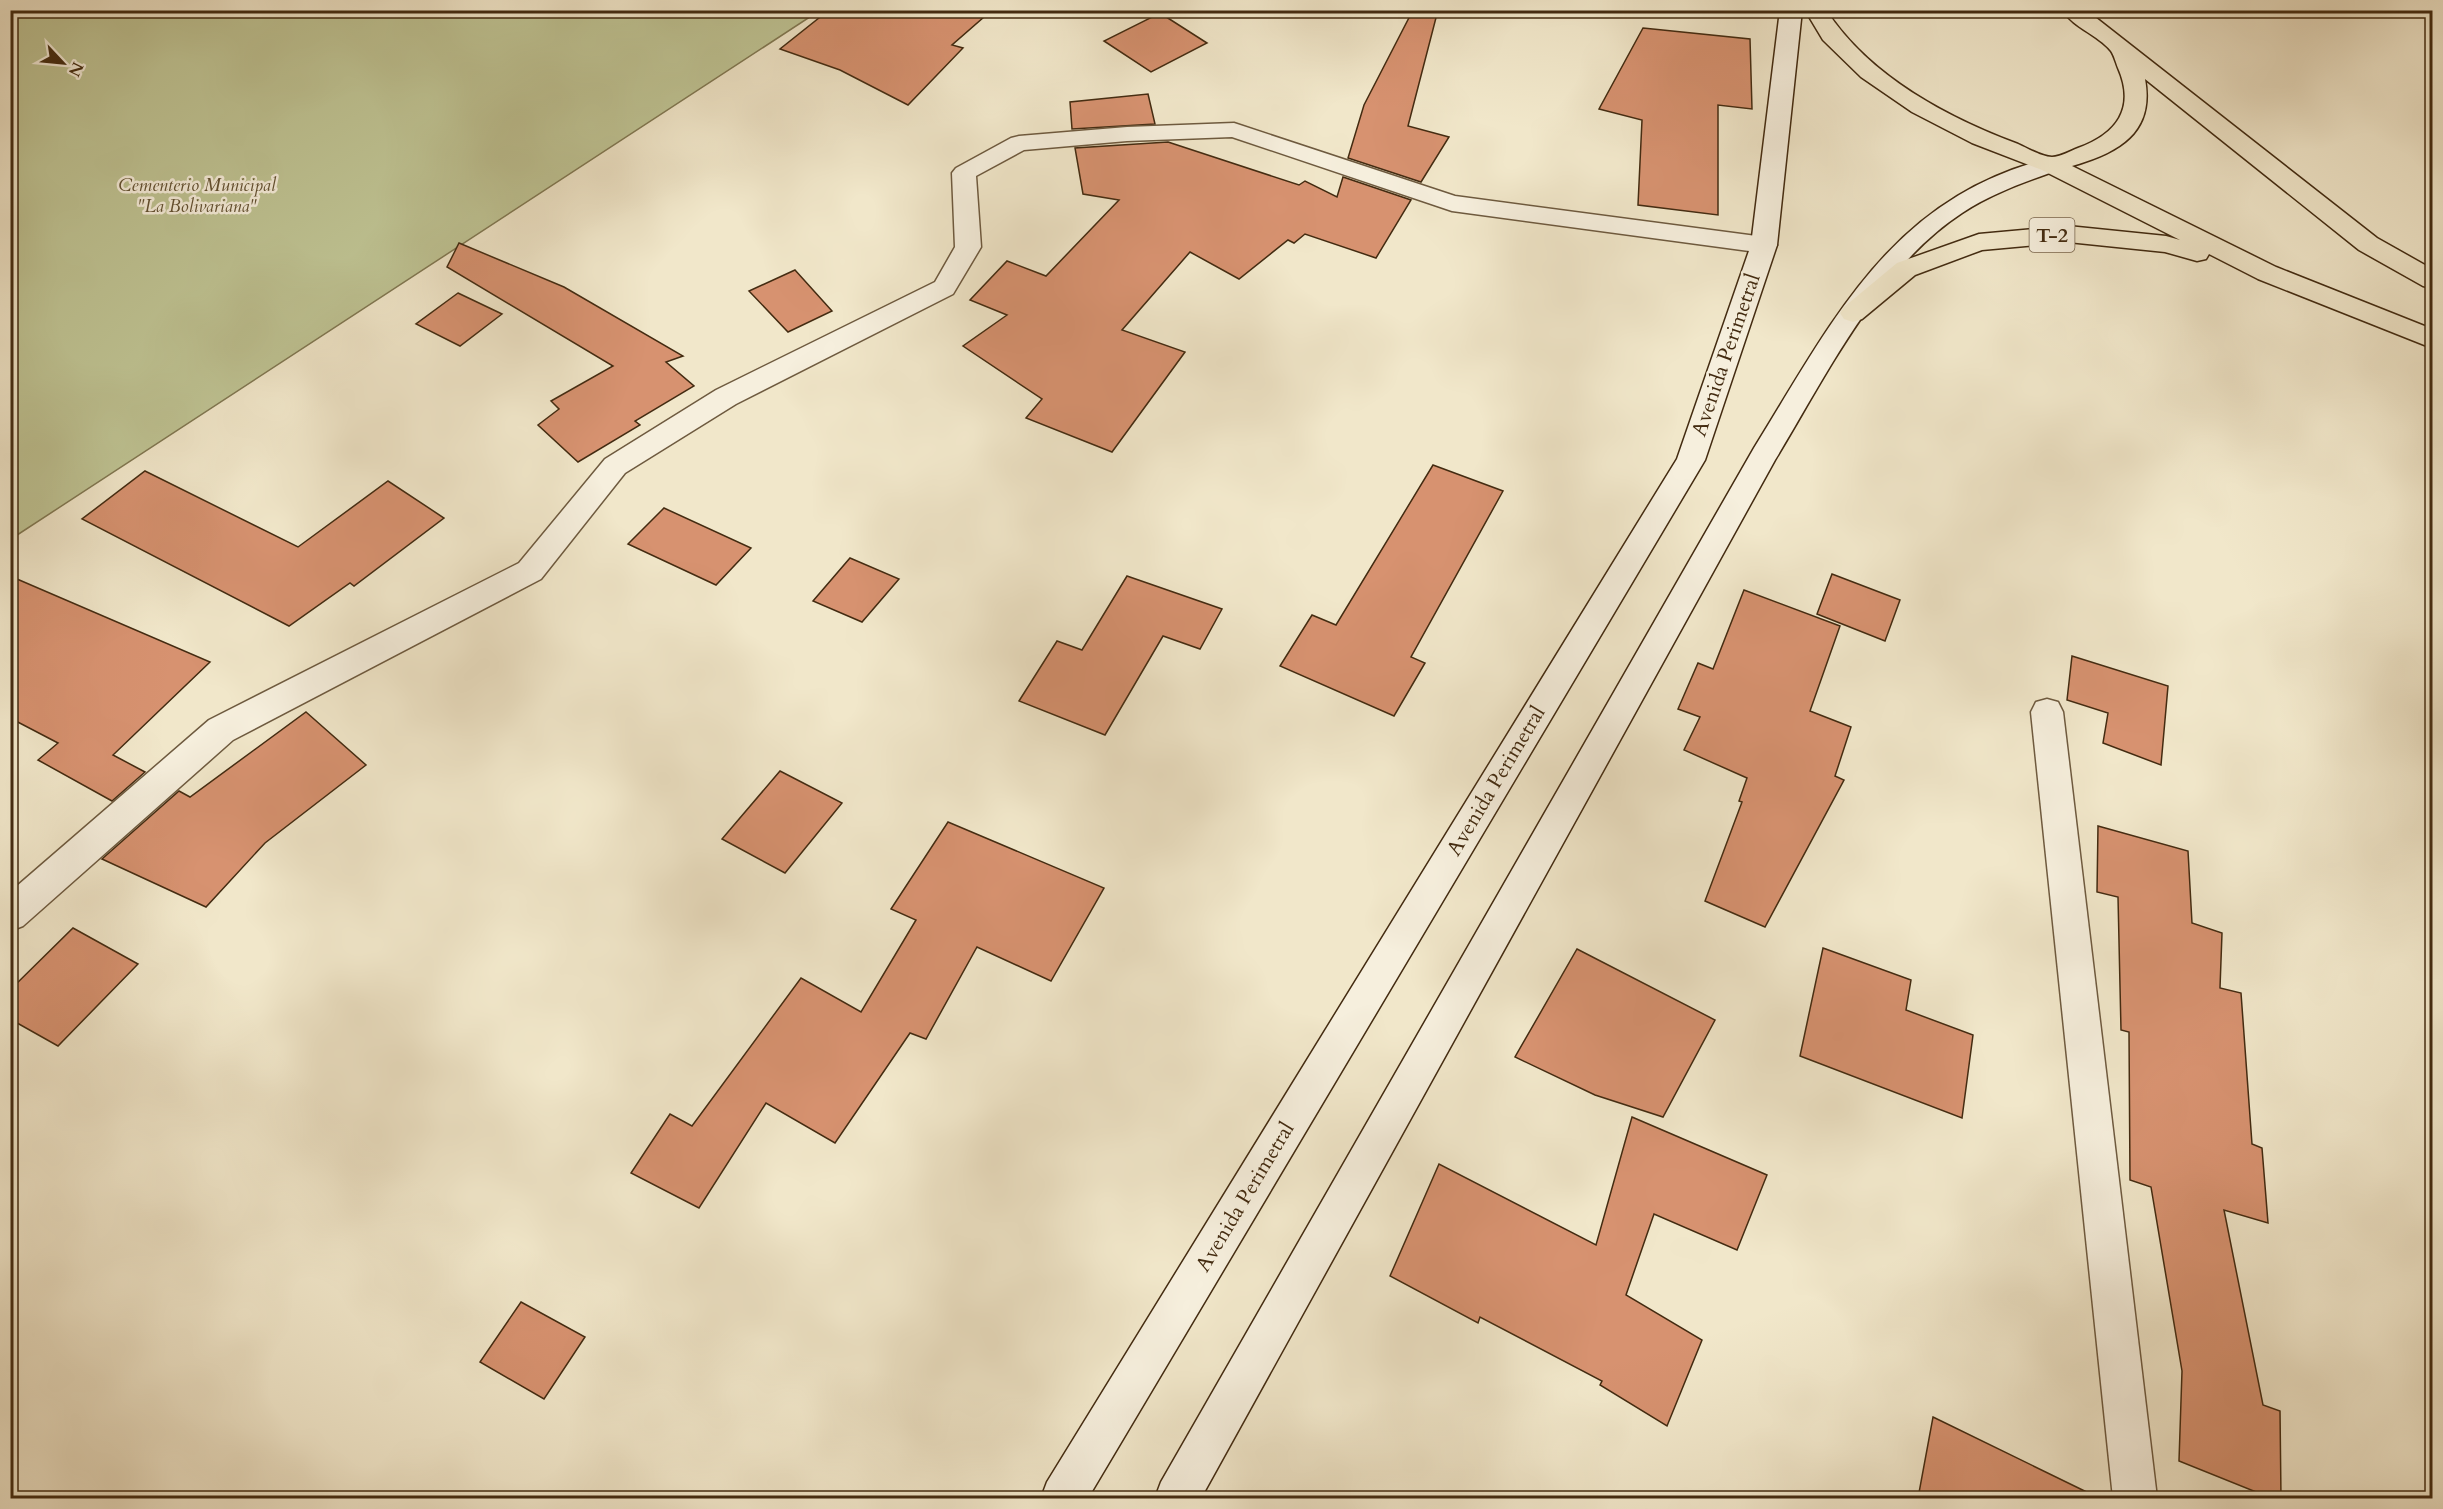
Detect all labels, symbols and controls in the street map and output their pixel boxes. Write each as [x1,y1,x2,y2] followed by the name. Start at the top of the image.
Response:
[33,33,93,93] north arrow
[63,58,89,80] text: N
[118,173,277,219] park label: Cementerio Municipal "La Bolivariana"
[2030,218,2074,252] road number: T-2
[1685,270,1767,440] street label: Avenida Perimetral
[1440,701,1552,861] street label: Avenida Perimetral
[1189,1117,1301,1277] street label: Avenida Perimetral

